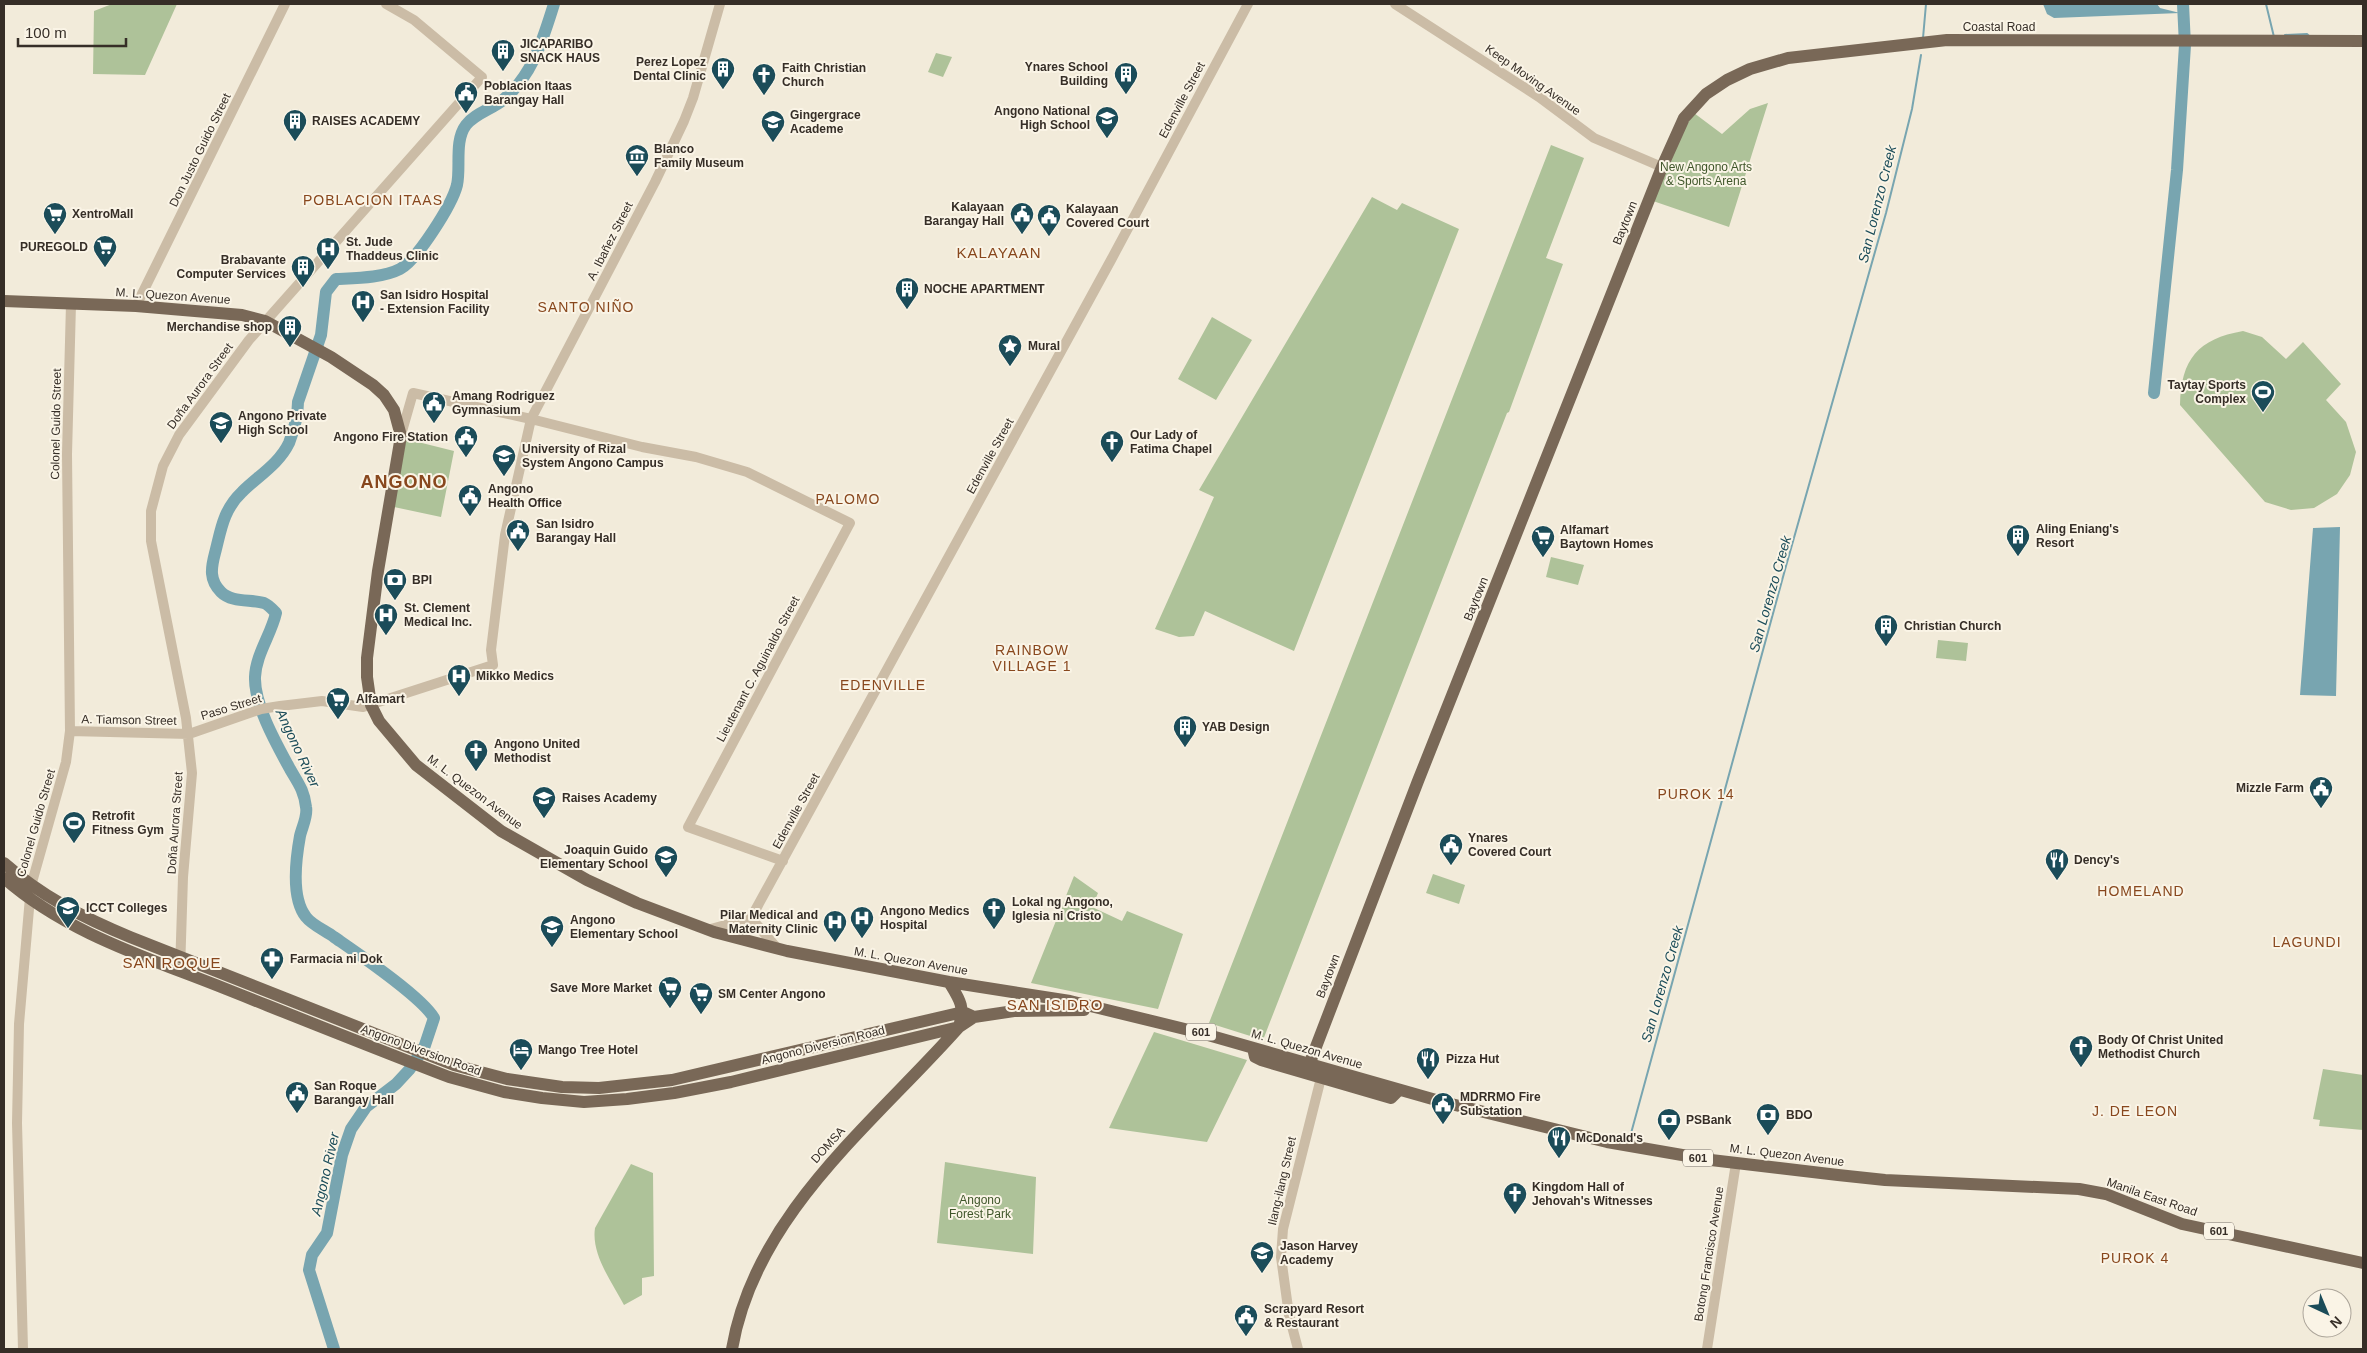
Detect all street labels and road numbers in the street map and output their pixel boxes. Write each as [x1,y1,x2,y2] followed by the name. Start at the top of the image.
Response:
[1963,20,2035,34] street label: Coastal Road
[1483,42,1584,118] street label: Keep Moving Avenue
[1156,59,1208,140] street label: Edenville Street
[166,90,234,209] street label: Don Justo Guido Street
[584,199,636,283] street label: A. Ibañez Street
[1610,199,1640,247] street label: Baytown
[115,285,231,307] street label: M. L. Quezon Avenue
[164,340,236,432] street label: Doña Aurora Street
[48,368,64,480] street label: Colonel Guido Street
[964,415,1017,496] street label: Edenville Street
[1461,575,1491,623] street label: Baytown
[714,593,803,744] street label: Lieutenant C. Aguinaldo Street
[199,691,264,723] street label: Paso Street
[81,712,177,728] street label: A. Tiamson Street
[425,752,525,832] street label: M. L. Quezon Avenue
[14,767,58,878] street label: Colonel Guido Street
[770,770,823,851] street label: Edenville Street
[164,771,186,875] street label: Doña Aurora Street
[853,944,969,978] street label: M. L. Quezon Avenue
[1313,952,1343,1000] street label: Baytown
[359,1022,483,1078] street label: Angono Diversion Road
[760,1023,886,1067] street label: Angono Diversion Road
[1186,1024,1216,1040] road number: 601
[1250,1026,1365,1072] street label: M. L. Quezon Avenue
[808,1124,848,1166] street label: DOMSA
[1265,1135,1299,1227] street label: Ilang-ilang Street
[1729,1141,1845,1169] street label: M. L. Quezon Avenue
[1683,1150,1713,1166] road number: 601
[2105,1175,2199,1219] street label: Manila East Road
[1691,1185,1727,1323] street label: Botong Francisco Avenue
[2204,1222,2234,1240] road number: 601

